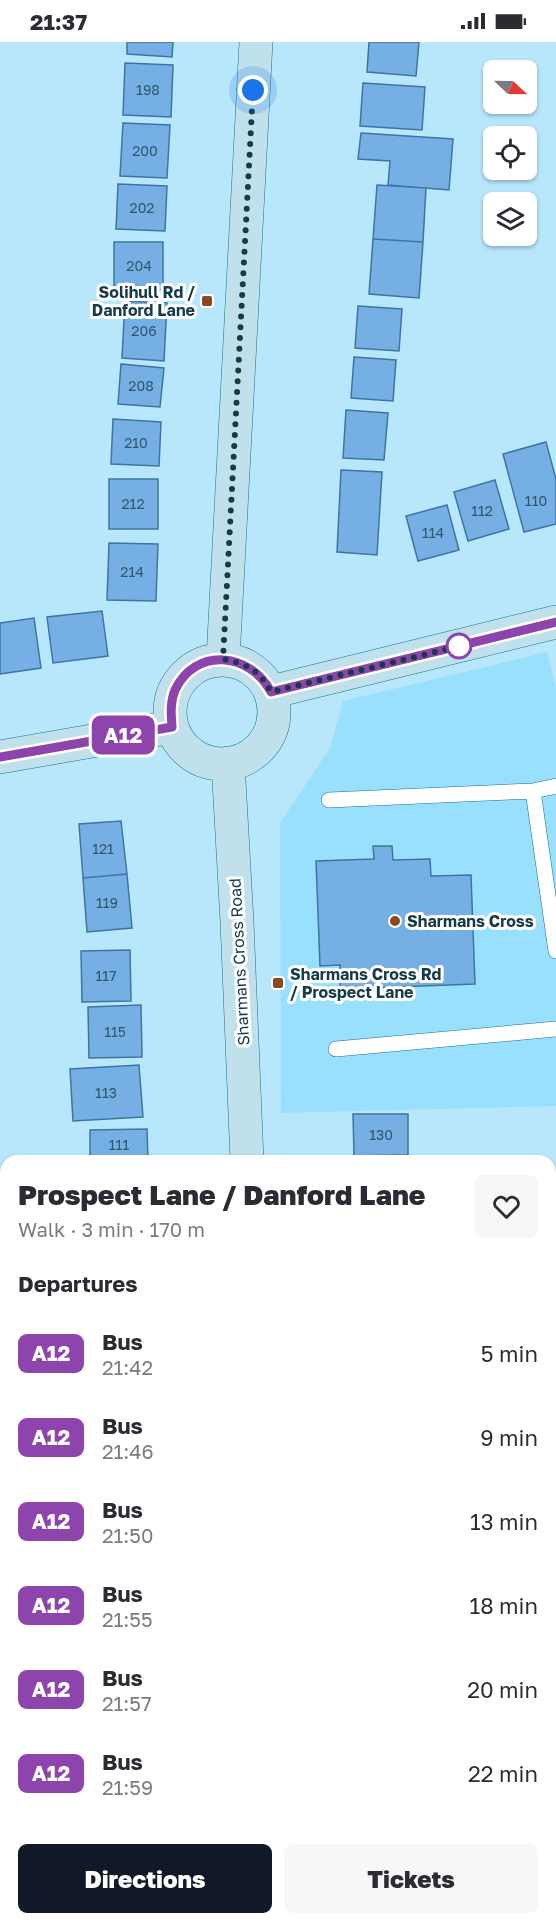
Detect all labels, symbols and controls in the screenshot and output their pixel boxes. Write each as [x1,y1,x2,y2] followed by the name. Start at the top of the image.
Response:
[30,8,87,35] text: 21:37
[483,60,537,114] north arrow
[483,60,537,246] map controls
[238,75,268,105] your location
[136,81,160,98] house number: 198
[483,126,537,180] button: locate
[132,142,158,159] house number: 200
[483,192,537,246] button: layers
[130,199,154,216] house number: 202
[126,257,152,274] house number: 204
[92,282,195,320] place label: Solihull Rd / Danford Lane
[200,294,214,308] marker: Solihull Rd / Danford Lane
[131,322,157,339] house number: 206
[128,377,154,394] house number: 208
[124,434,148,451] house number: 210
[525,492,547,509] house number: 110
[121,495,145,512] house number: 212
[471,502,493,519] house number: 112
[422,524,444,541] house number: 114
[120,563,144,580] house number: 214
[446,633,472,659] unlabelled marker
[88,716,158,754] line badge: A12
[104,722,142,748] text: A12
[92,840,114,857] house number: 121
[225,878,253,1046] street label: Sharmans Cross Road
[96,894,118,911] house number: 119
[407,911,534,931] place label: Sharmans Cross
[388,914,402,928] marker: Sharmans Cross
[290,964,442,1002] place label: Sharmans Cross Rd / Prospect Lane
[96,967,117,984] house number: 117
[271,976,285,990] marker: Sharmans Cross Rd / Prospect Lane
[104,1023,126,1040] house number: 115
[95,1084,117,1101] house number: 113
[369,1126,393,1143] house number: 130
[109,1136,129,1153] house number: 111
[475,1175,538,1238] button: heart
[18,1178,426,1211] text: Prospect Lane / Danford Lane
[18,1217,205,1241] text: Walk · 3 min · 170 m
[18,1270,137,1297] text: Departures
[102,1328,143,1355] text: Bus
[32,1340,70,1366] text: A12
[481,1340,538,1367] text: 5 min
[102,1355,153,1379] text: 21:42
[102,1412,143,1439] text: Bus
[32,1424,70,1450] text: A12
[480,1424,538,1451] text: 9 min
[102,1439,154,1463] text: 21:46
[102,1496,143,1523] text: Bus
[32,1508,70,1534] text: A12
[470,1508,538,1535] text: 13 min
[102,1523,153,1547] text: 21:50
[102,1580,143,1607] text: Bus
[32,1592,70,1618] text: A12
[470,1592,538,1619] text: 18 min
[102,1607,153,1631] text: 21:55
[102,1664,143,1691] text: Bus
[32,1676,70,1702] text: A12
[467,1676,538,1703] text: 20 min
[102,1691,152,1715] text: 21:57
[102,1748,143,1775] text: Bus
[32,1760,70,1786] text: A12
[468,1760,538,1787] text: 22 min
[102,1775,153,1799] text: 21:59
[18,1844,272,1913] button: Directions
[284,1844,538,1913] button: Tickets

